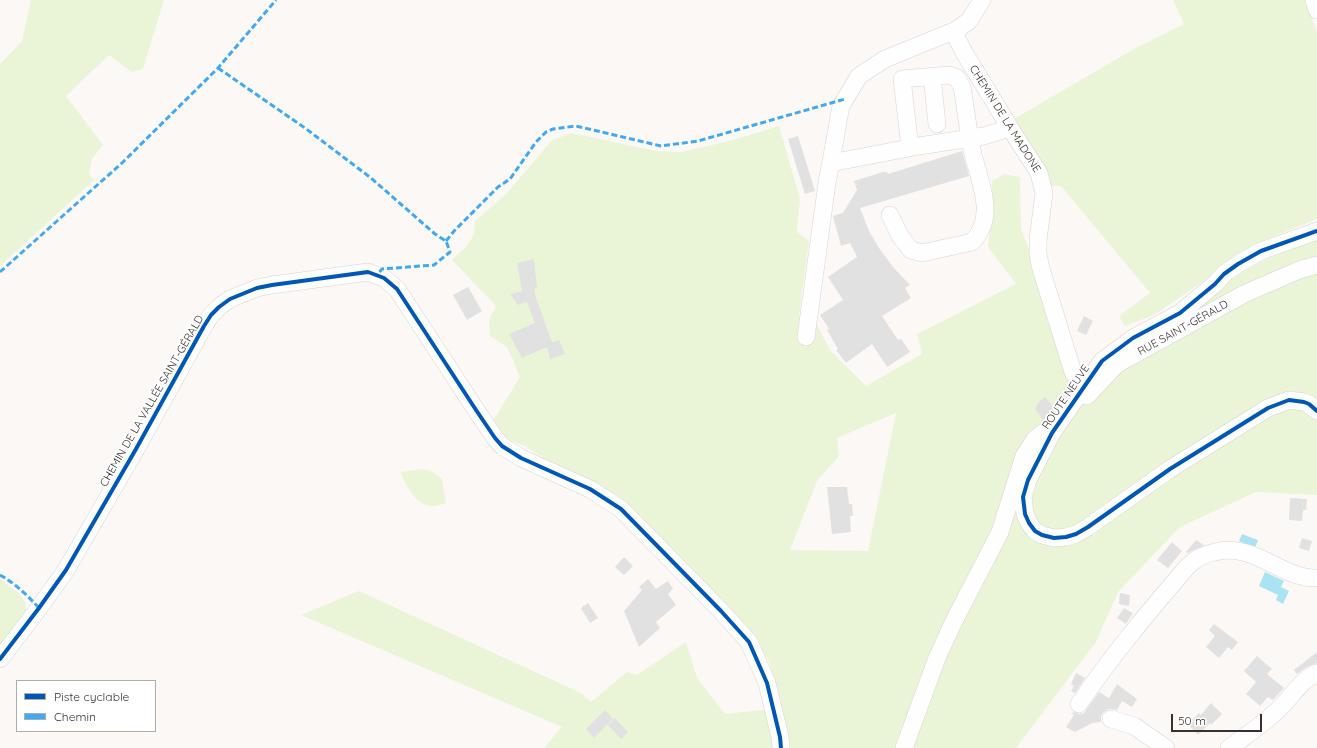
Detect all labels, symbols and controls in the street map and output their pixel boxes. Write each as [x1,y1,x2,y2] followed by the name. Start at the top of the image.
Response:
[967,63,1043,175] street label: CHEMIN DE LA MADONE
[1135,298,1231,358] street label: RUE SAINT-GÉRALD
[97,313,207,489] street label: CHEMIN DE LA VALLÉE SAINT-GÉRALD
[1040,362,1092,432] street label: ROUTE NEUVE
[16,680,156,732] legend
[54,689,129,704] text: Piste cyclable
[1173,706,1264,732] scale bar
[54,709,96,724] text: Chemin
[1178,713,1206,728] text: 50 m

